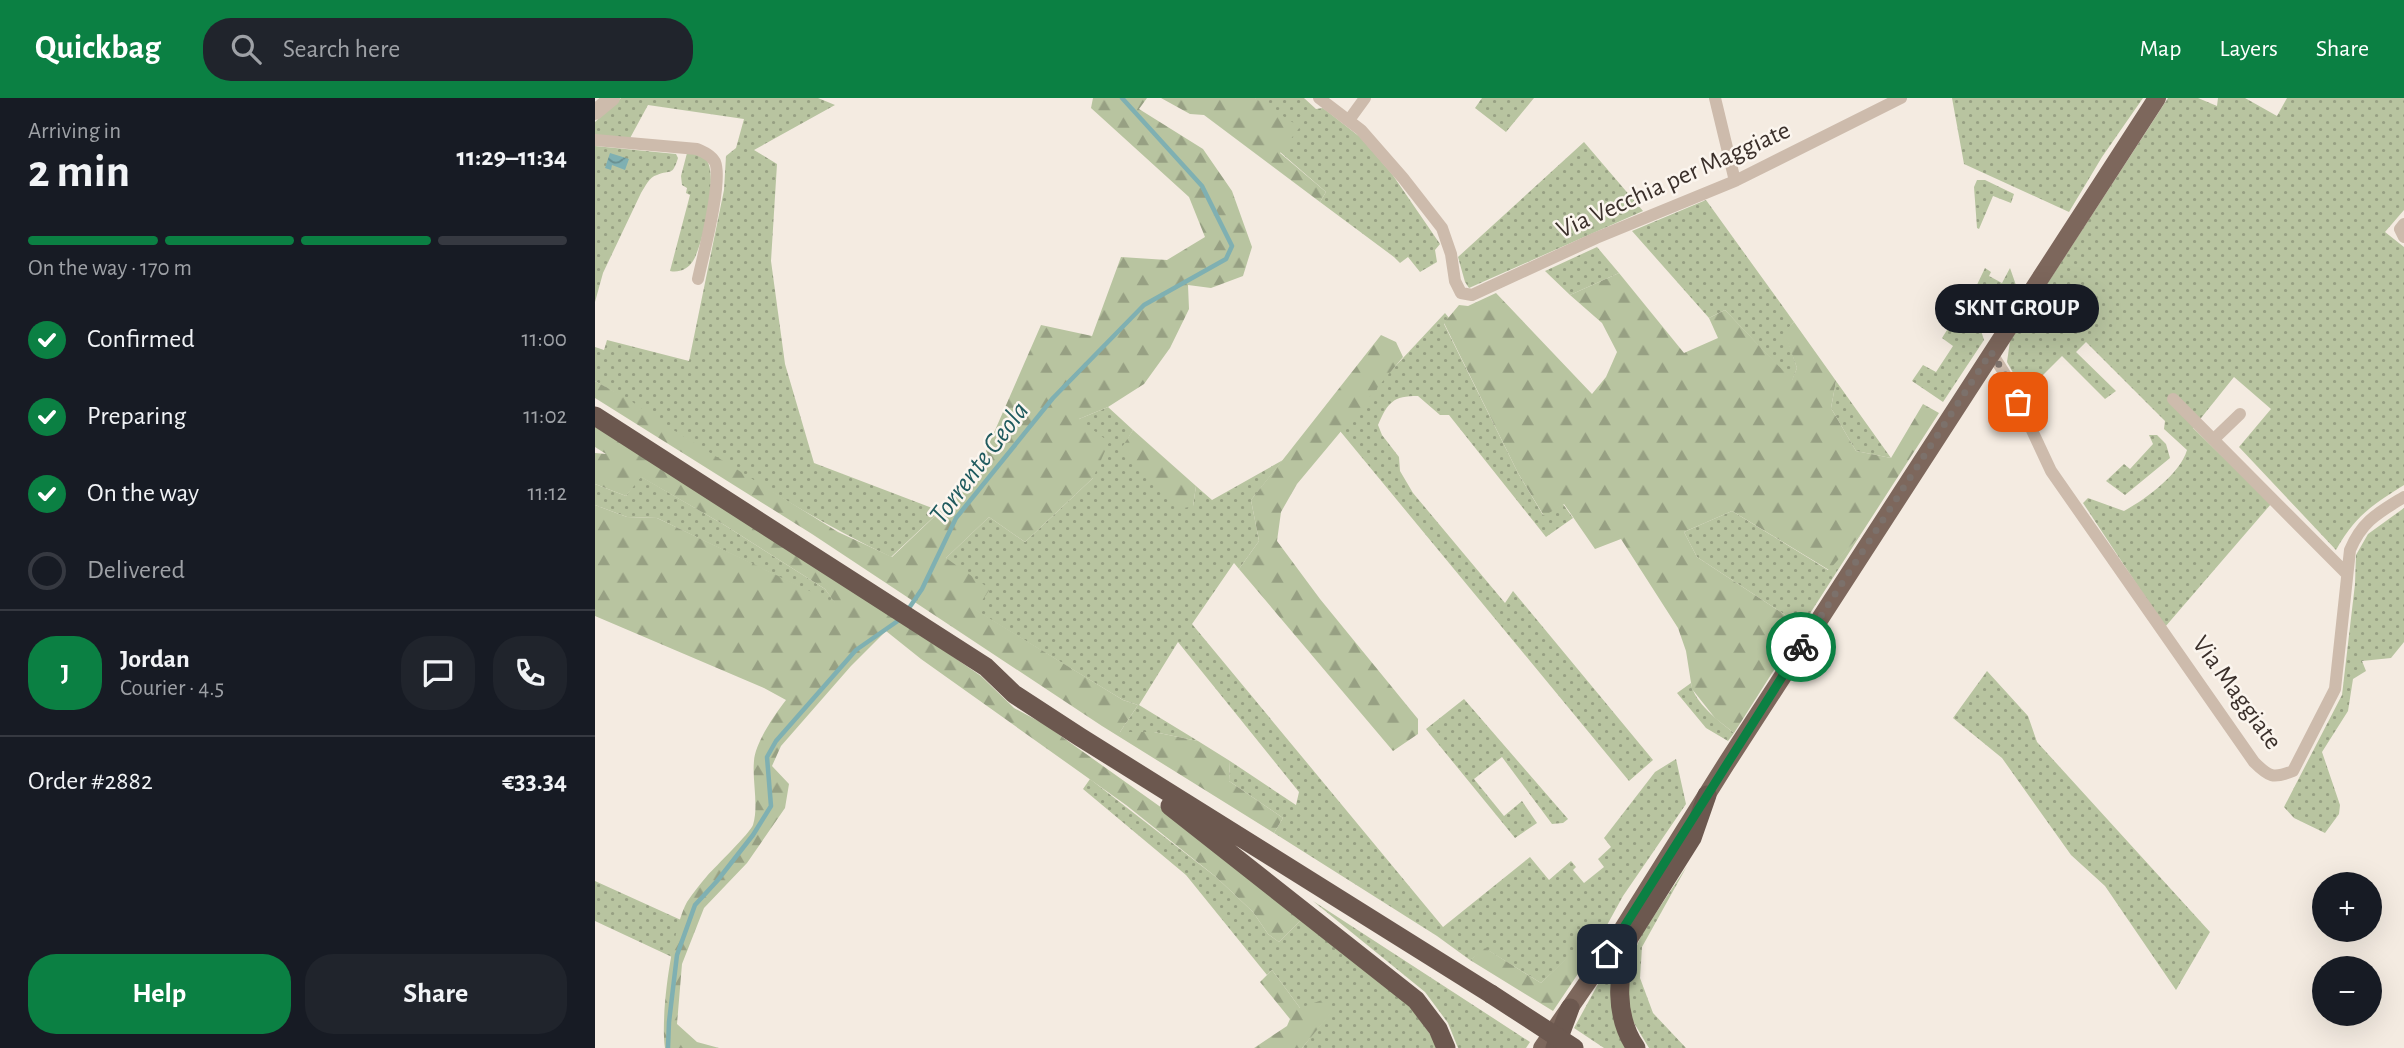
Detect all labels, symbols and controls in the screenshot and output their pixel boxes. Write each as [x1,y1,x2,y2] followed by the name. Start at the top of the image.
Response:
[203,18,693,81] search box
[227,30,265,68] icon: search
[35,32,161,65] text: Quickbag
[283,36,400,62] text: Search here
[2139,37,2181,61] text: Map
[2219,37,2278,61] text: Layers
[2316,37,2369,61] text: Share
[1553,117,1794,243] street label: Via Vecchia per Maggiate
[28,120,121,143] text: Arriving in
[457,144,567,170] text: 11:29–11:34
[28,149,130,195] text: 2 min
[28,257,192,280] text: On the way · 170 m
[1936,283,2100,332] callout: SKNT GROUP
[1954,297,2080,320] text: SKNT GROUP
[28,321,66,359] icon: check
[87,326,195,352] text: Confirmed
[522,328,567,351] text: 11:00
[1988,372,2048,432] pin
[1999,383,2037,421] icon: bag
[925,397,1034,530] water label: Torrente Geola
[28,398,66,436] icon: check
[87,403,186,429] text: Preparing
[523,405,567,428] text: 11:02
[28,475,66,513] icon: check
[87,480,199,506] text: On the way
[528,482,567,505] text: 11:12
[87,557,185,583] text: Delivered
[1766,612,1836,682] courier
[1782,628,1820,666] icon: bike
[2188,631,2287,754] street label: Via Maggiate
[401,636,475,710] button: chat
[493,636,567,710] button: phone
[120,646,190,672] text: Jordan
[61,660,69,686] text: J
[120,677,224,700] text: Courier · 4.5
[28,768,153,794] text: Order #2882
[502,768,567,794] text: €33.34
[2312,872,2382,1026] map controls
[2312,872,2382,942] button: +
[1577,924,1637,984] pin
[1588,935,1626,973] icon: home
[28,954,291,1034] button: Help
[305,954,567,1034] button: Share
[2312,956,2382,1026] button: −

